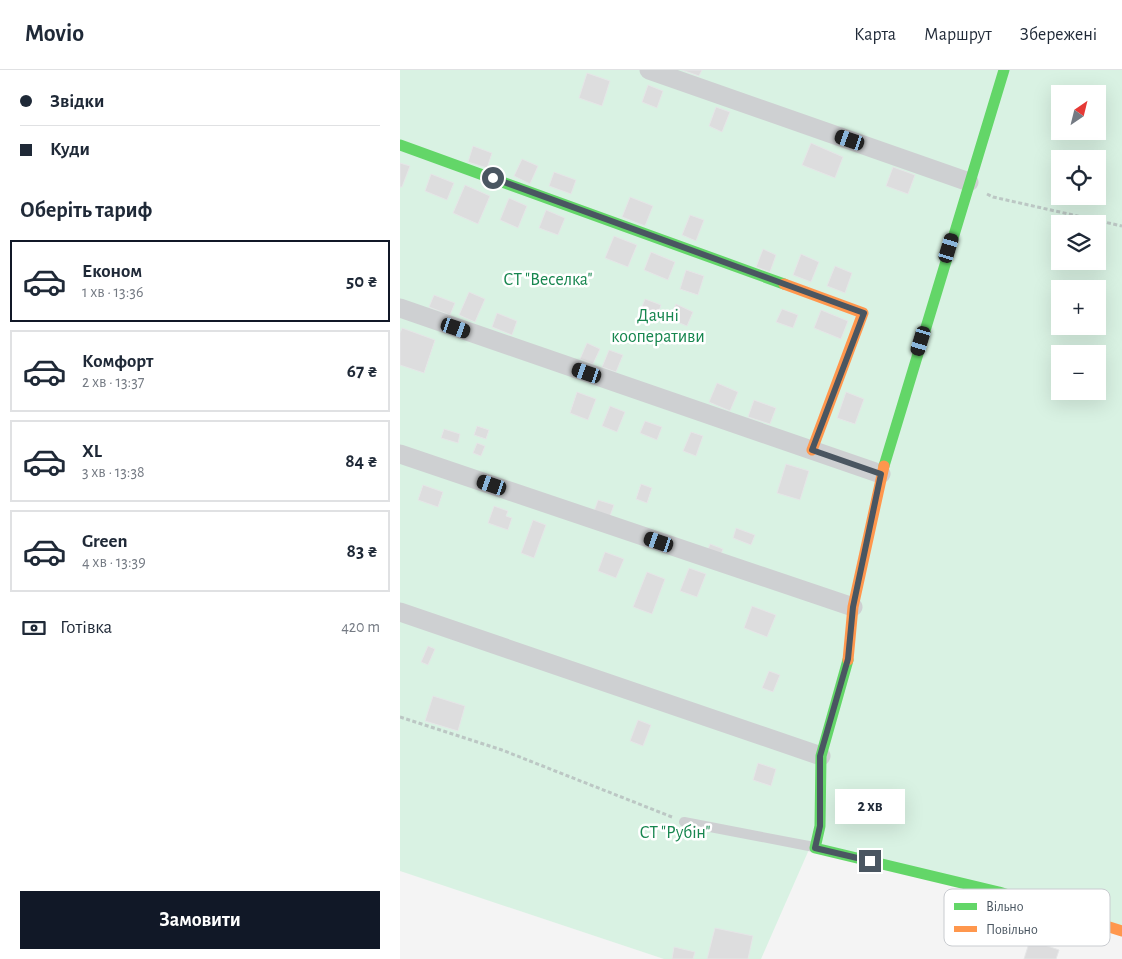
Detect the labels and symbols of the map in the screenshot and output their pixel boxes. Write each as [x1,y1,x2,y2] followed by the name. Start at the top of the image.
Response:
[1051,85,1106,140] north arrow
[833,128,866,152] car
[482,167,504,189] route start
[937,231,960,265] car
[503,271,593,289] park label: СТ "Веселка"
[611,307,705,346] park label: Дачні кооперативи
[439,316,472,340] car
[909,324,932,358] car
[570,361,603,385] car
[475,473,508,497] car
[642,530,675,554] car
[835,788,905,824] callout: 2 хв
[639,823,711,842] park label: СТ "Рубін"
[859,850,881,872] route end
[944,889,1110,946] legend
[986,900,1024,914] text: Вільно
[986,923,1038,937] text: Повільно

